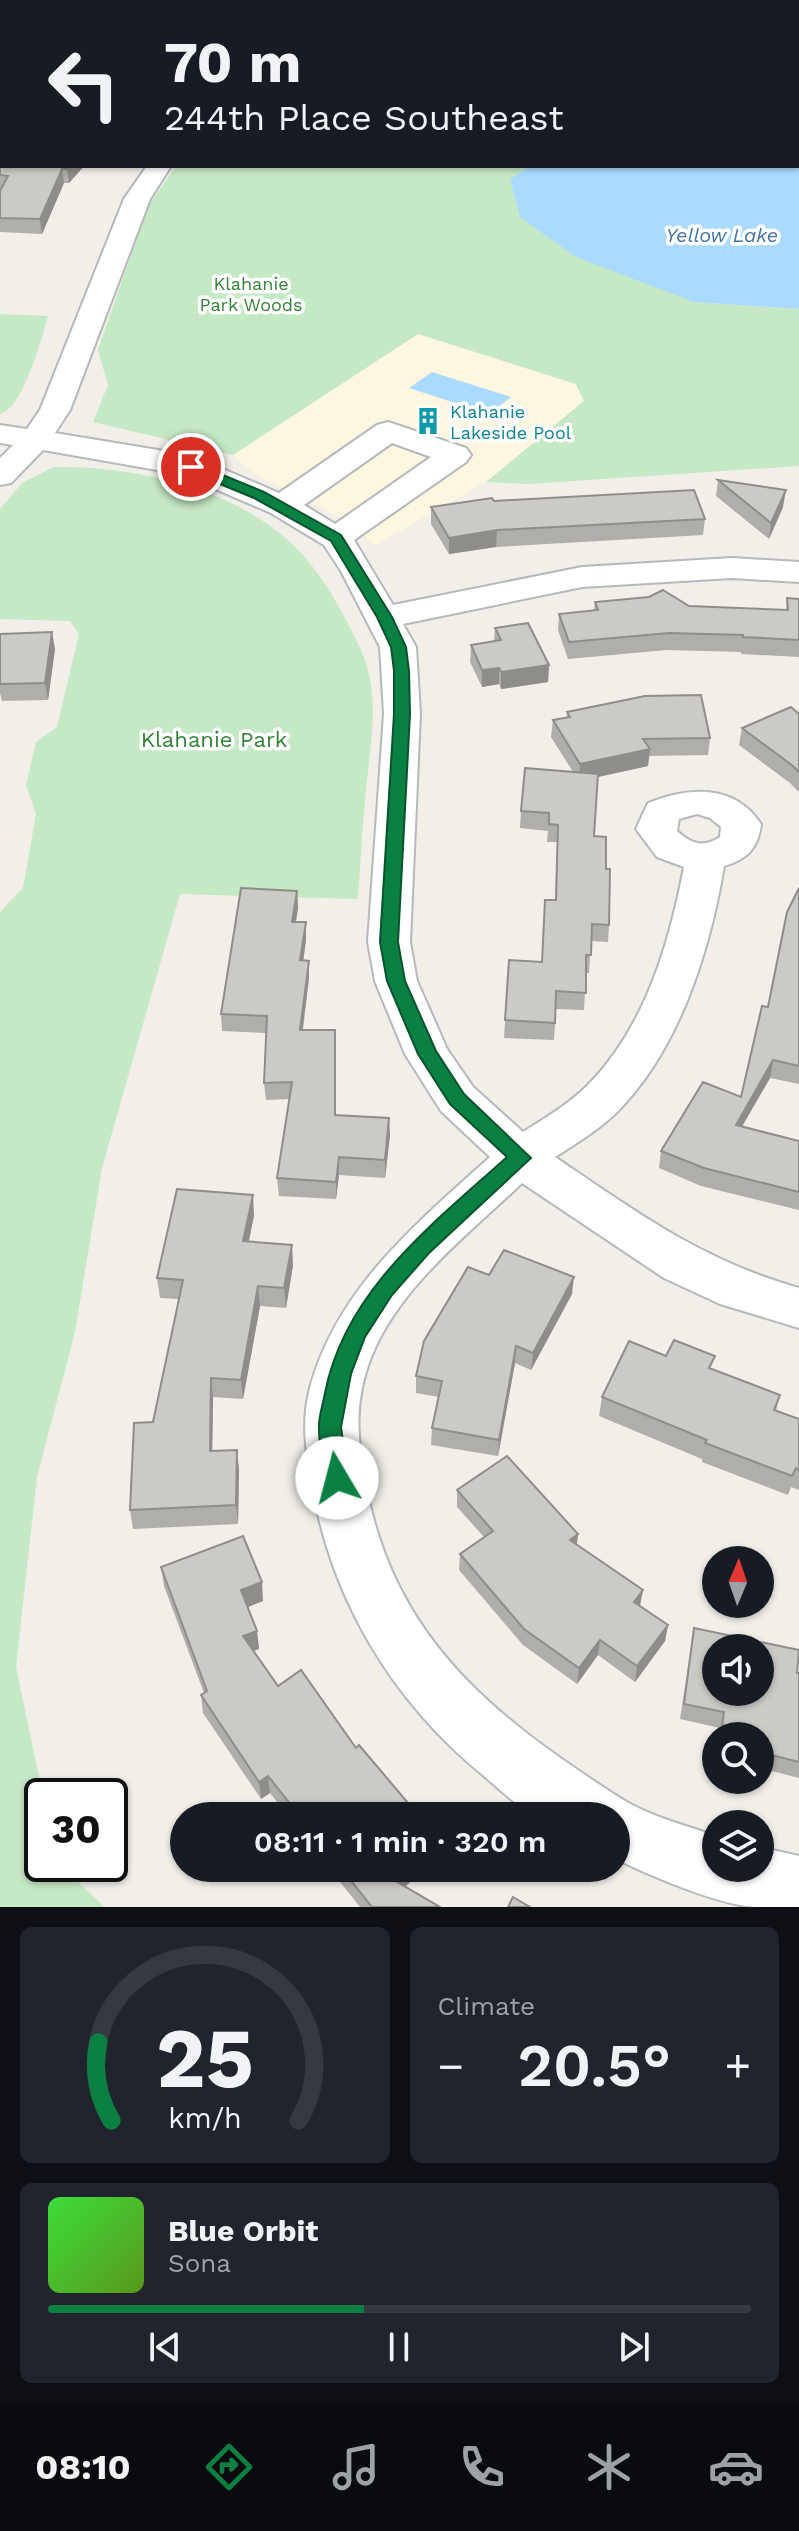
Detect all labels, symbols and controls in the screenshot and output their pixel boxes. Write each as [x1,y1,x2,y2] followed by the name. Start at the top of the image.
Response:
[164,30,301,96] text: 70 m
[32,32,136,136] icon: left
[164,97,564,139] text: 244th Place Southeast
[666,223,778,247] water label: Yellow Lake
[199,273,303,315] park label: Klahanie Park Woods
[450,401,572,443] place label: Klahanie Lakeside Pool
[413,406,443,436] building icon: Klahanie Lakeside Pool
[157,433,225,501] pin
[169,445,213,489] icon: arrive
[141,727,287,752] park label: Klahanie Park
[295,1436,379,1520] position arrow
[702,1546,774,1618] north arrow
[702,1546,774,1882] map controls
[702,1634,774,1706] button: sound
[702,1722,774,1794] button: search
[24,1778,128,1882] speed limit sign: 30
[702,1810,774,1882] button: layers
[254,1824,546,1859] text: 08:11 · 1 min · 320 m
[438,1991,535,2021] text: Climate
[156,2010,254,2107] text: 25
[518,2030,671,2101] text: 20.5°
[438,2040,464,2092] text: −
[724,2040,751,2092] text: +
[168,2101,242,2135] text: km/h
[168,2213,318,2248] text: Blue Orbit
[168,2248,231,2278] text: Sona
[143,2325,187,2369] icon: previous
[377,2325,421,2369] icon: pause
[612,2325,656,2369] icon: next
[201,2439,257,2495] icon: directions
[328,2439,384,2495] icon: music
[454,2439,510,2495] icon: phone
[581,2439,637,2495] icon: climate
[708,2439,764,2495] icon: car
[35,2446,131,2488] text: 08:10

